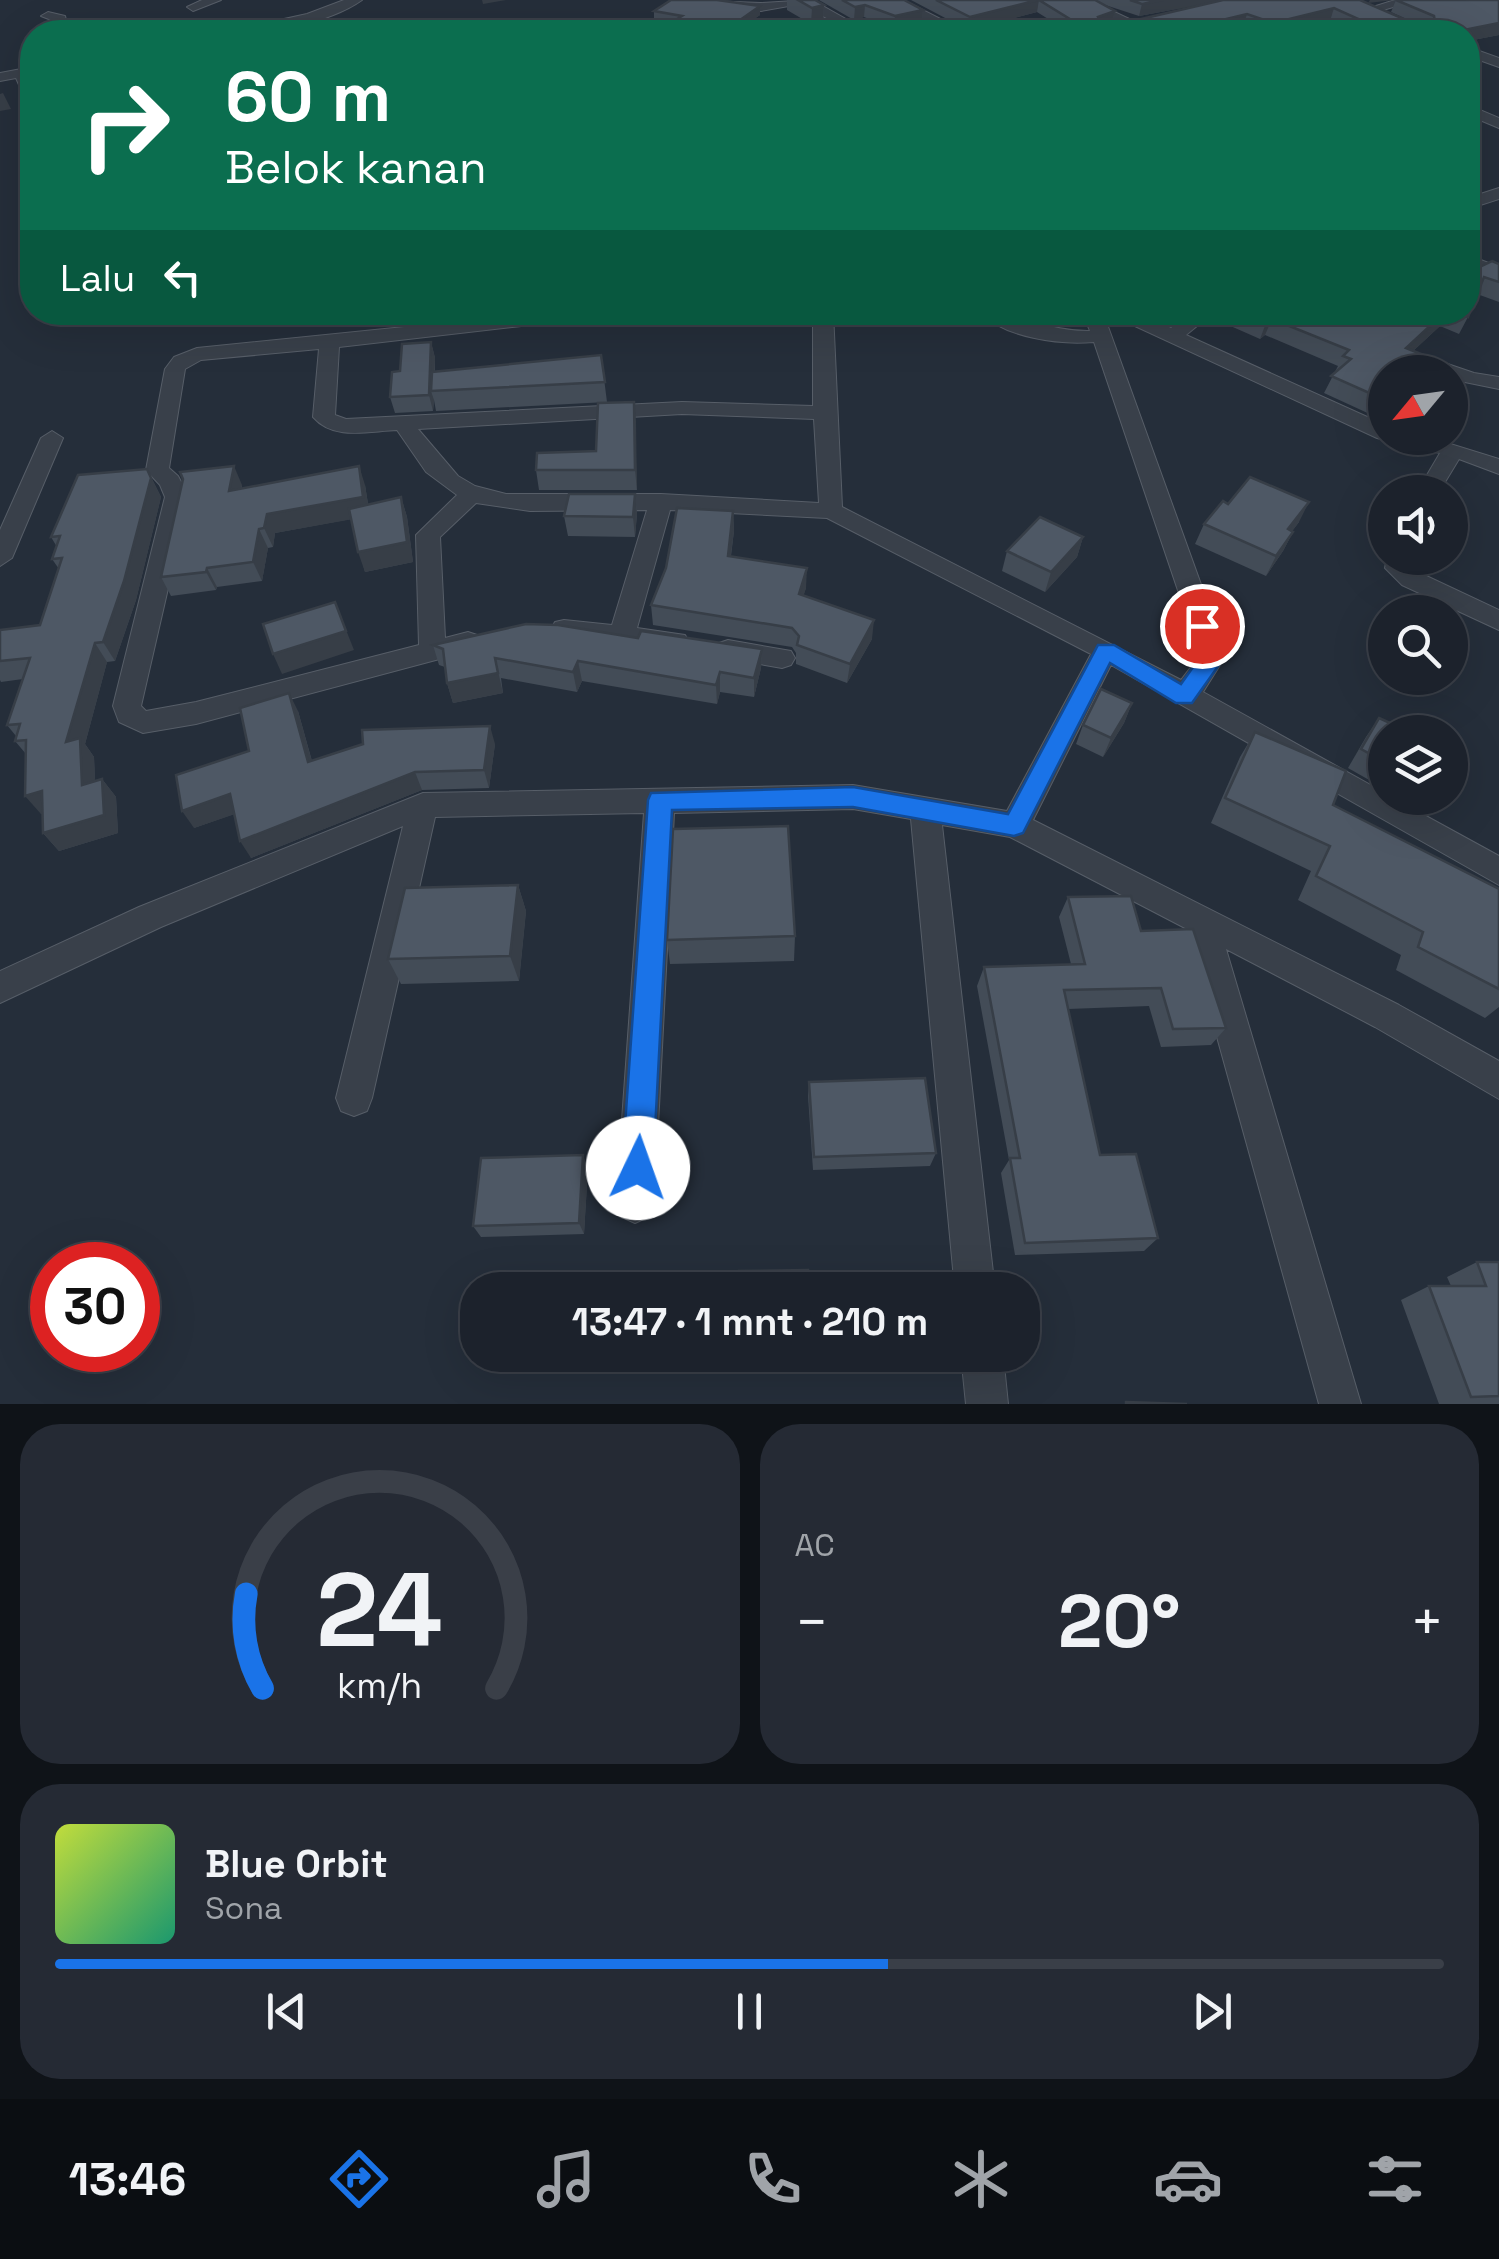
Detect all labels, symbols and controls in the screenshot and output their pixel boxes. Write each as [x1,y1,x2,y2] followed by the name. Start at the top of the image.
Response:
[225,52,391,141] text: 60 m
[60,60,190,190] icon: right
[225,139,487,196] text: Belok kanan
[155,250,210,305] icon: left
[60,254,135,302] text: Lalu
[1368,355,1468,455] north arrow
[1368,355,1468,815] map controls
[1368,475,1468,575] button: sound
[1160,584,1245,669] pin
[1368,595,1468,695] button: search
[1175,599,1230,654] icon: arrive
[1368,715,1468,815] button: layers
[586,1116,690,1220] position arrow
[30,1242,160,1372] speed limit sign: 30
[572,1298,928,1346] text: 13:47 · 1 mnt · 210 m
[795,1525,835,1565] text: AC
[317,1544,443,1676] text: 24
[1058,1573,1181,1669] text: 20°
[795,1587,829,1657] text: −
[1410,1587,1444,1657] text: +
[337,1663,422,1708] text: km/h
[205,1840,388,1888] text: Blue Orbit
[205,1888,282,1928] text: Sona
[259,1984,314,2039] icon: previous
[722,1984,777,2039] icon: pause
[1185,1984,1240,2039] icon: next
[324,2144,394,2214] icon: directions
[531,2144,601,2214] icon: music
[738,2144,808,2214] icon: phone
[946,2144,1016,2214] icon: climate
[1153,2144,1223,2214] icon: car
[1360,2144,1430,2214] icon: filters
[69,2151,186,2208] text: 13:46

